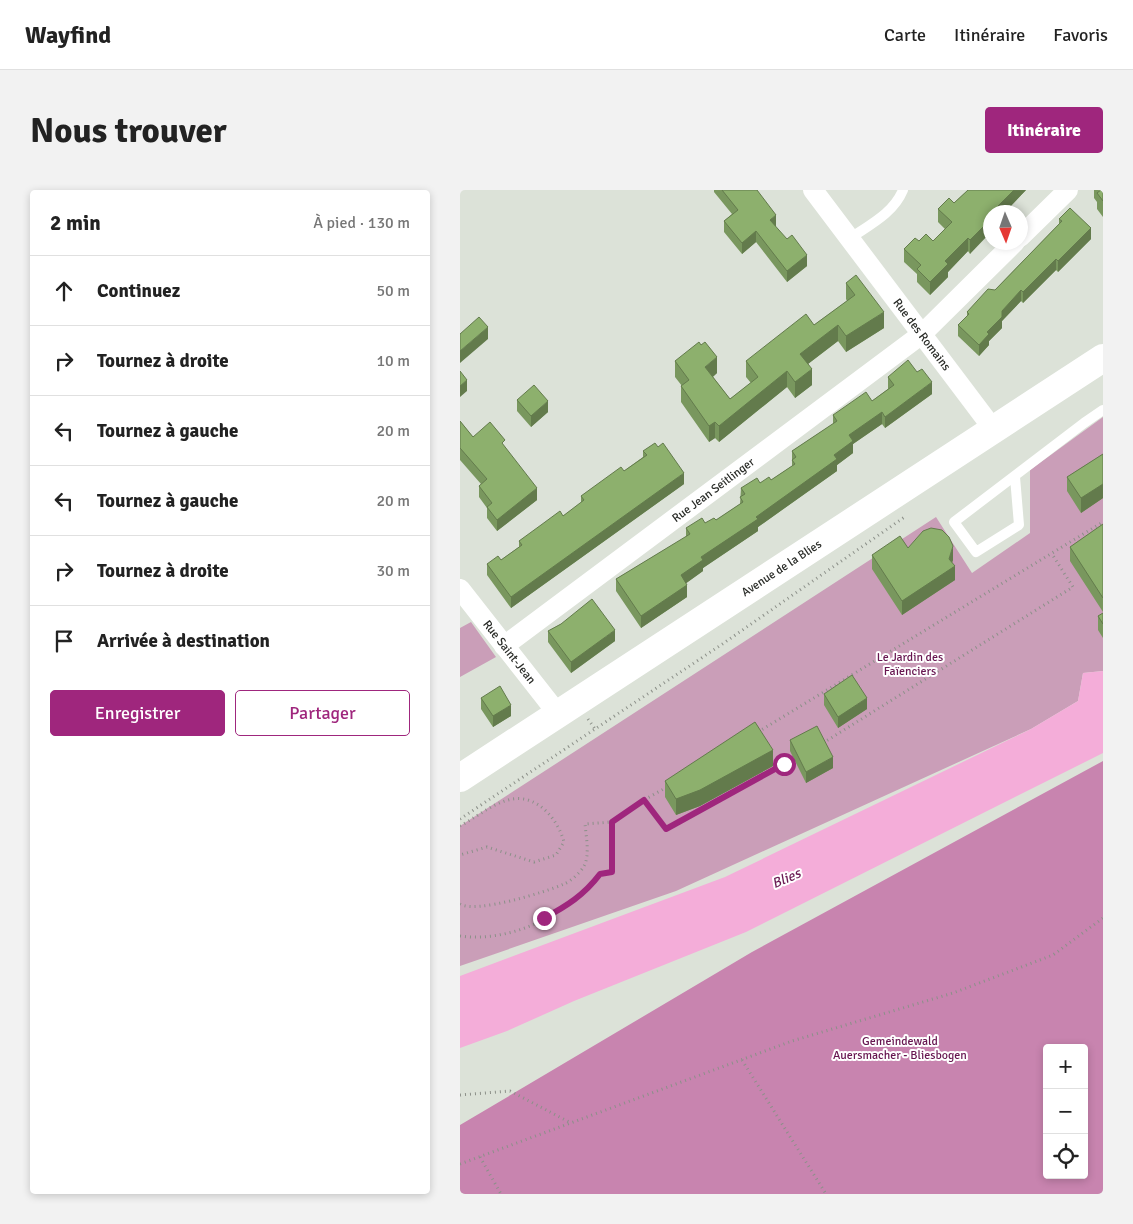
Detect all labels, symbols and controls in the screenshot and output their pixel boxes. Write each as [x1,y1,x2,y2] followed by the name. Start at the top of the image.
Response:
[25,20,111,50] text: Wayfind
[884,24,926,46] text: Carte
[954,24,1025,46] text: Itinéraire
[1053,24,1108,46] text: Favoris
[985,107,1103,153] button: Itinéraire
[30,109,227,152] text: Nous trouver
[983,205,1028,250] north arrow
[50,210,101,236] text: 2 min
[313,213,410,233] text: À pied · 130 m
[50,277,78,305] icon: ahead
[97,279,180,303] text: Continuez
[376,281,410,301] text: 50 m
[890,296,954,374] street label: Rue des Romains
[50,347,78,375] icon: right
[97,349,229,373] text: Tournez à droite
[376,351,410,371] text: 10 m
[50,417,78,445] icon: left
[97,419,238,443] text: Tournez à gauche
[376,421,410,441] text: 20 m
[669,454,758,526] street label: Rue Jean Seitlinger
[50,487,78,515] icon: left
[97,489,238,513] text: Tournez à gauche
[376,491,410,511] text: 20 m
[739,537,825,600] street label: Avenue de la Blies
[50,557,78,585] icon: right
[97,559,229,583] text: Tournez à droite
[376,561,410,581] text: 30 m
[479,617,539,687] street label: Rue Saint-Jean
[50,627,78,655] icon: arrive
[97,629,270,653] text: Arrivée à destination
[877,650,943,679] park label: Le Jardin des Faïenciers
[50,690,225,736] button: Enregistrer
[235,690,410,736] button: Partager
[773,753,796,776] route start
[769,864,805,892] water label: Blies
[533,907,556,930] route end
[833,1034,967,1063] park label: Gemeindewald Auersmacher - Bliesbogen
[1043,1044,1088,1179] map controls
[1043,1044,1088,1089] button: +
[1043,1089,1088,1134] button: −
[1043,1134,1088,1179] button: locate

